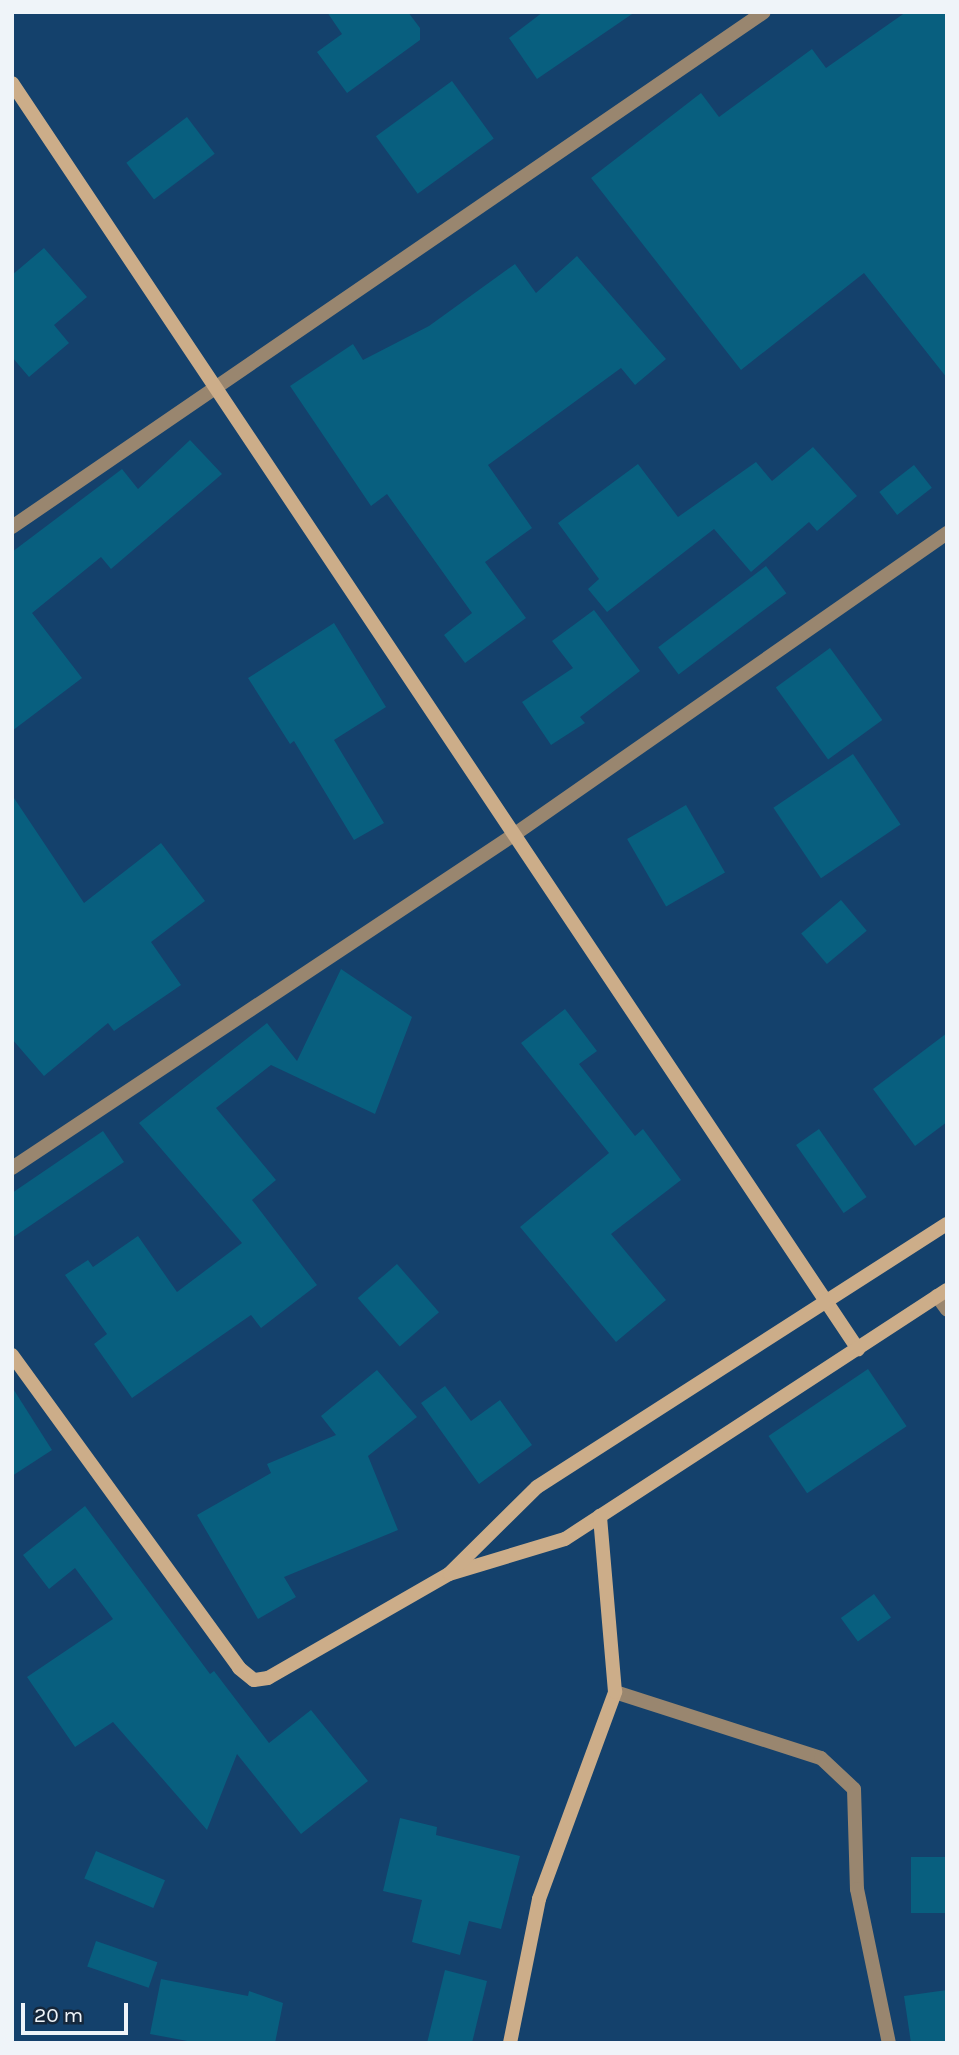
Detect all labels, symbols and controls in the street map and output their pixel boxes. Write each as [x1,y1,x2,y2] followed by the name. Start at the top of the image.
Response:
[24,1988,131,2032] scale bar
[34,2003,83,2027] text: 20 m

